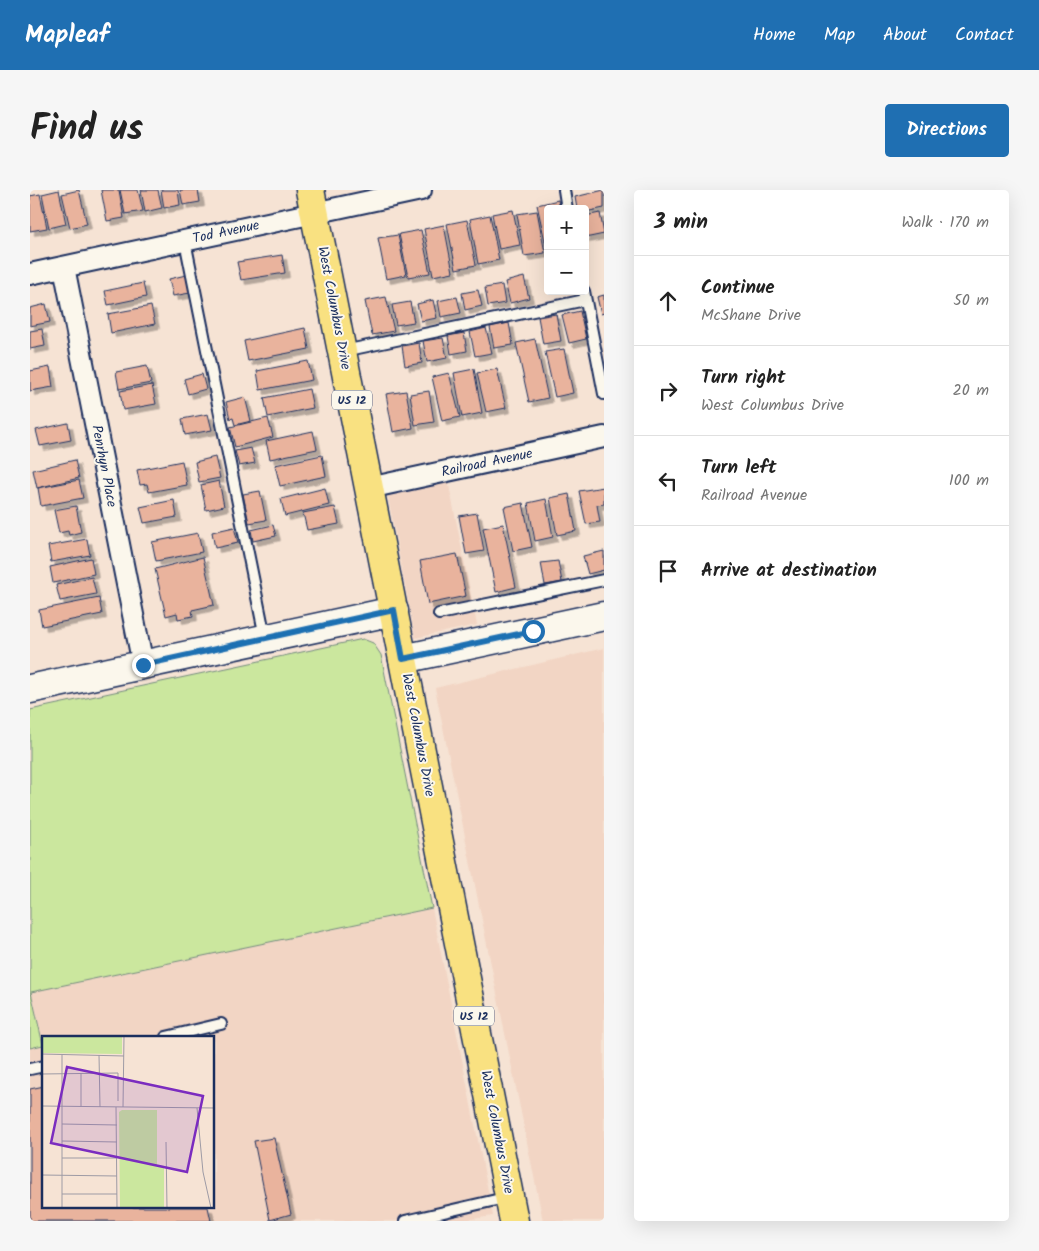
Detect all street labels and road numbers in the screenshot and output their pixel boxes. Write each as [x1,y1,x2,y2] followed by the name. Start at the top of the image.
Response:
[191,214,262,250] street label: Tod Avenue
[311,244,357,372] street label: West Columbus Drive
[332,390,372,410] road number: US 12
[85,423,123,510] street label: Penrhyn Place
[439,442,535,483] street label: Railroad Avenue
[395,671,441,799] street label: West Columbus Drive
[454,1006,494,1026] road number: US 12
[474,1068,520,1196] street label: West Columbus Drive

